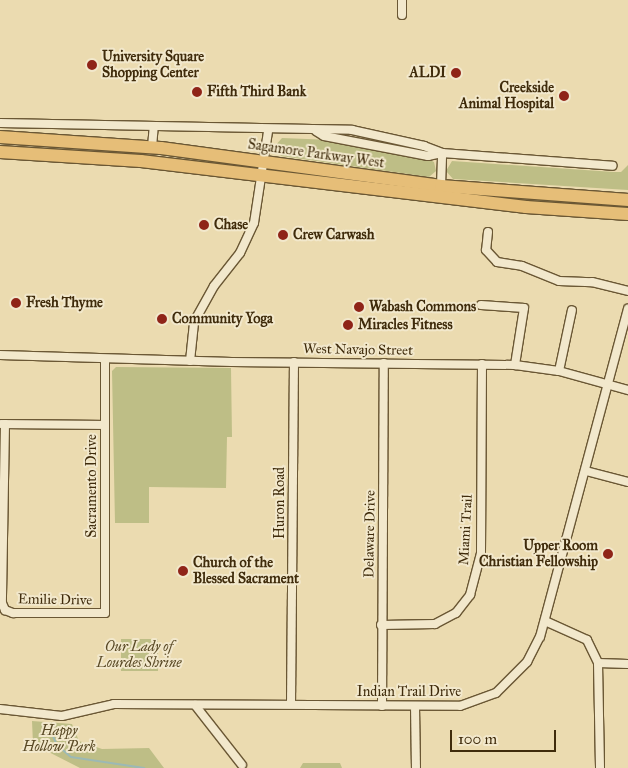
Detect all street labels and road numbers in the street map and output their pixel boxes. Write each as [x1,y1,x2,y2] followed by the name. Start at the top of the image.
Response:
[247,136,385,172] street label: Sagamore Parkway West
[303,341,413,359] street label: West Navajo Street
[84,434,100,538] street label: Sacramento Drive
[272,467,288,539] street label: Huron Road
[361,490,379,578] street label: Delaware Drive
[456,494,476,566] street label: Miami Trail
[18,591,92,609] street label: Emilie Drive
[357,684,461,700] street label: Indian Trail Drive

